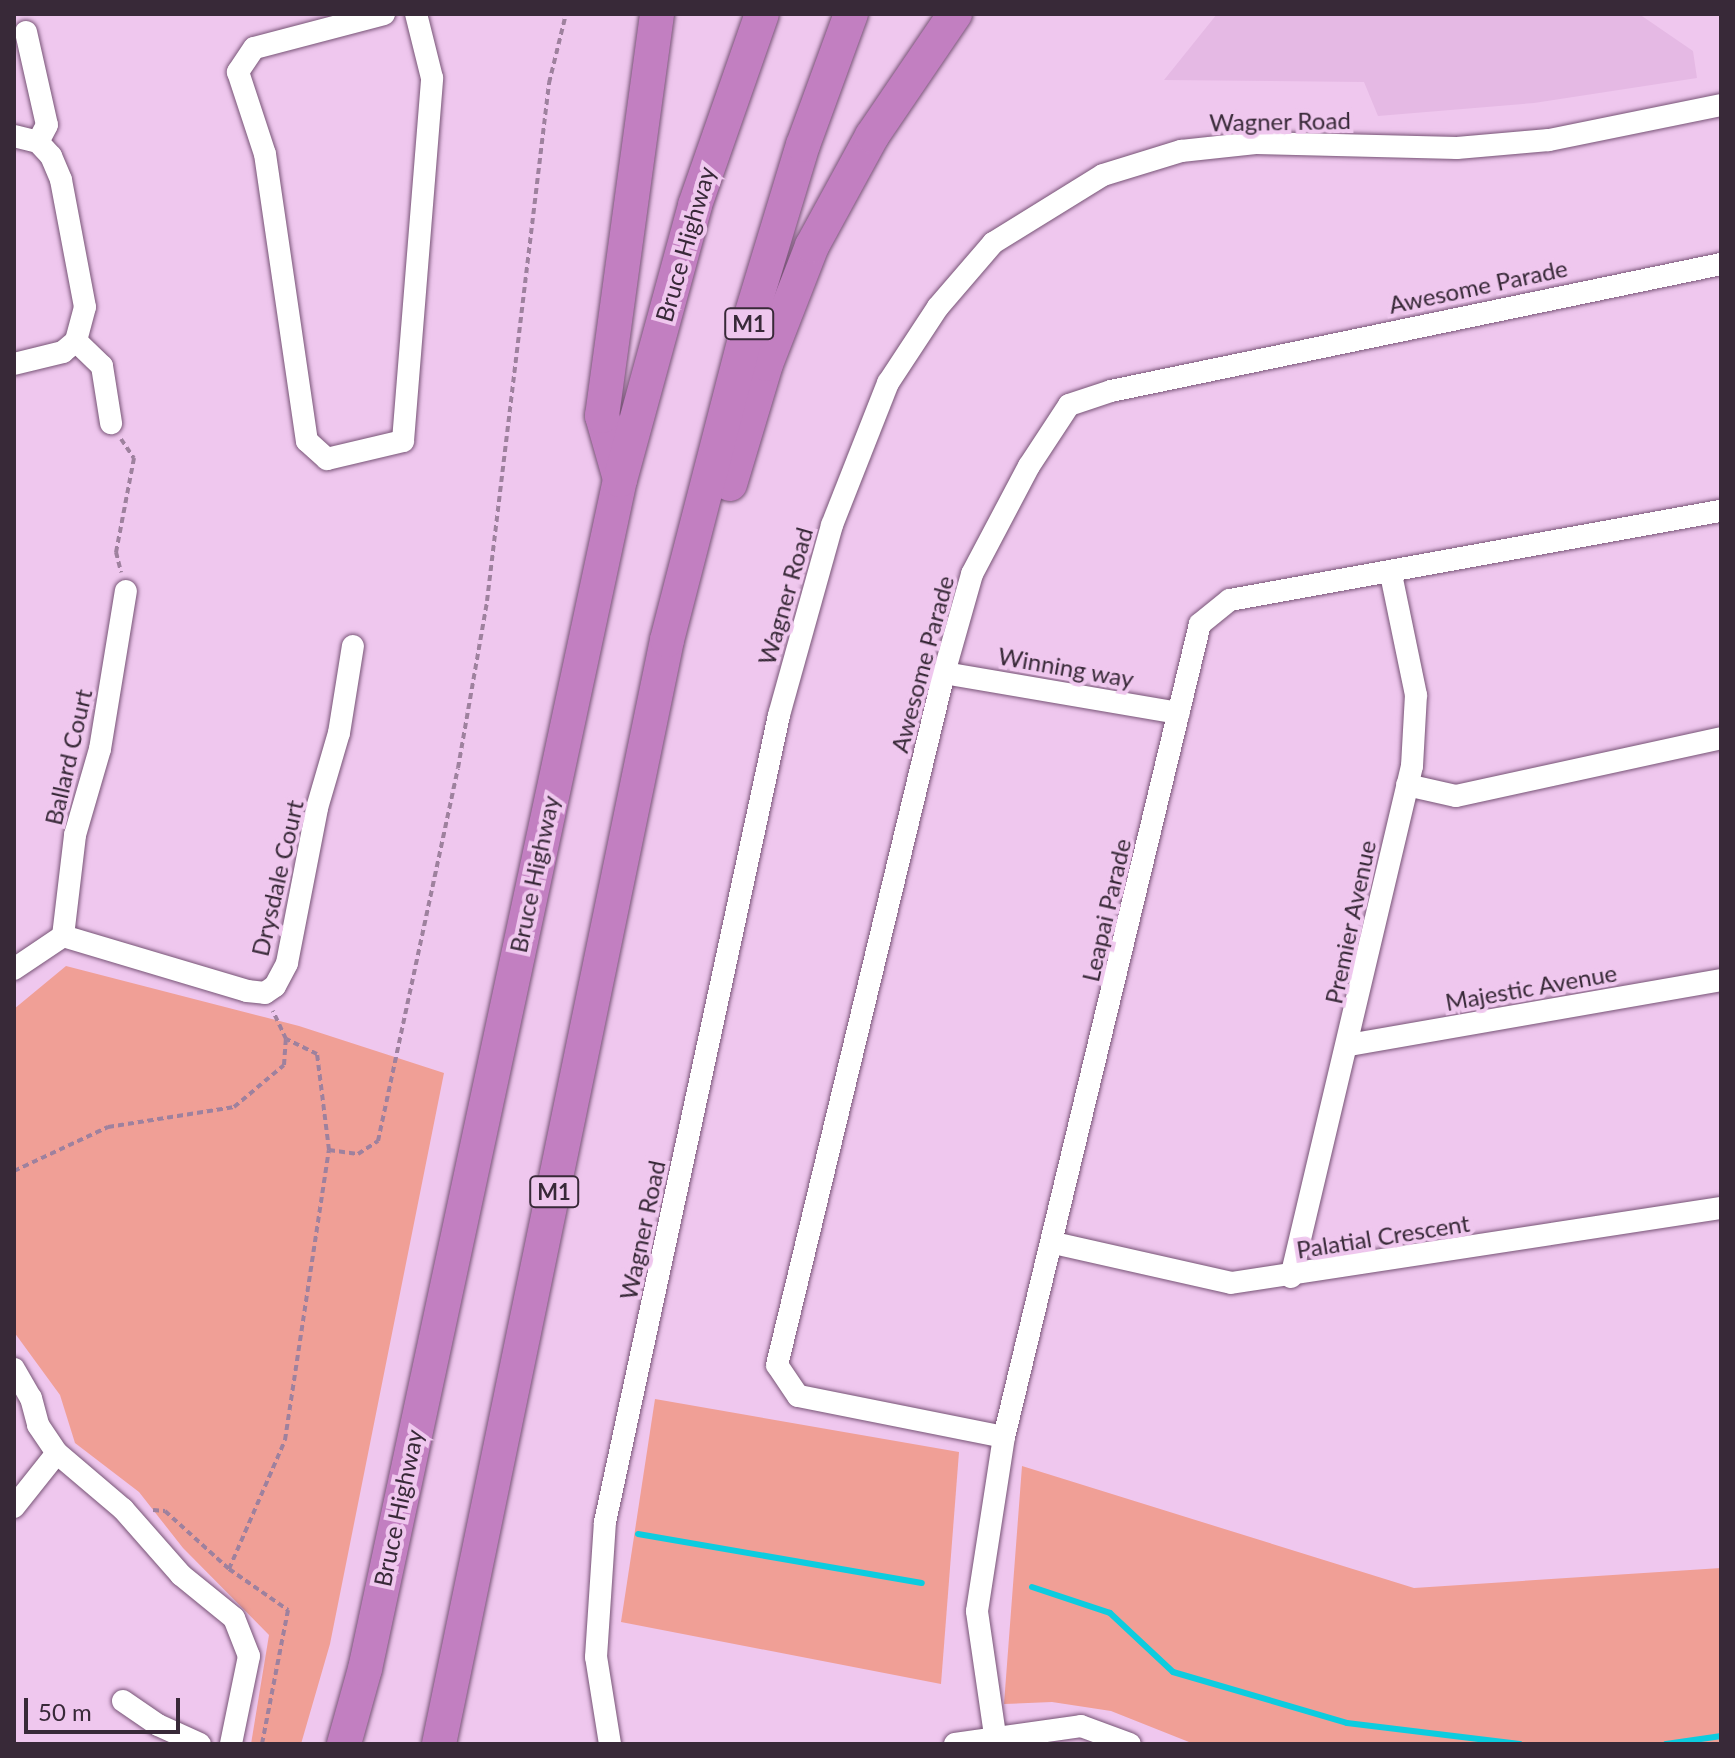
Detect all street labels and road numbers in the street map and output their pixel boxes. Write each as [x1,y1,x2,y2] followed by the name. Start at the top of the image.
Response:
[1209,105,1351,137] street label: Wagner Road
[649,163,721,325] street label: Bruce Highway
[1386,253,1570,319] street label: Awesome Parade
[723,306,775,342] road number: M1
[752,524,818,668] street label: Wagner Road
[885,572,959,756] street label: Awesome Parade
[996,641,1136,693] street label: Winning way
[38,686,98,828] street label: Ballard Court
[503,793,565,955] street label: Bruce Highway
[245,797,309,959] street label: Drysdale Court
[1076,836,1136,984] street label: Leapai Parade
[1318,837,1382,1007] street label: Premier Avenue
[1443,958,1619,1016] street label: Majestic Avenue
[613,1158,671,1302] street label: Wagner Road
[528,1174,580,1210] road number: M1
[1294,1208,1472,1264] street label: Palatial Crescent
[367,1427,429,1589] street label: Bruce Highway

